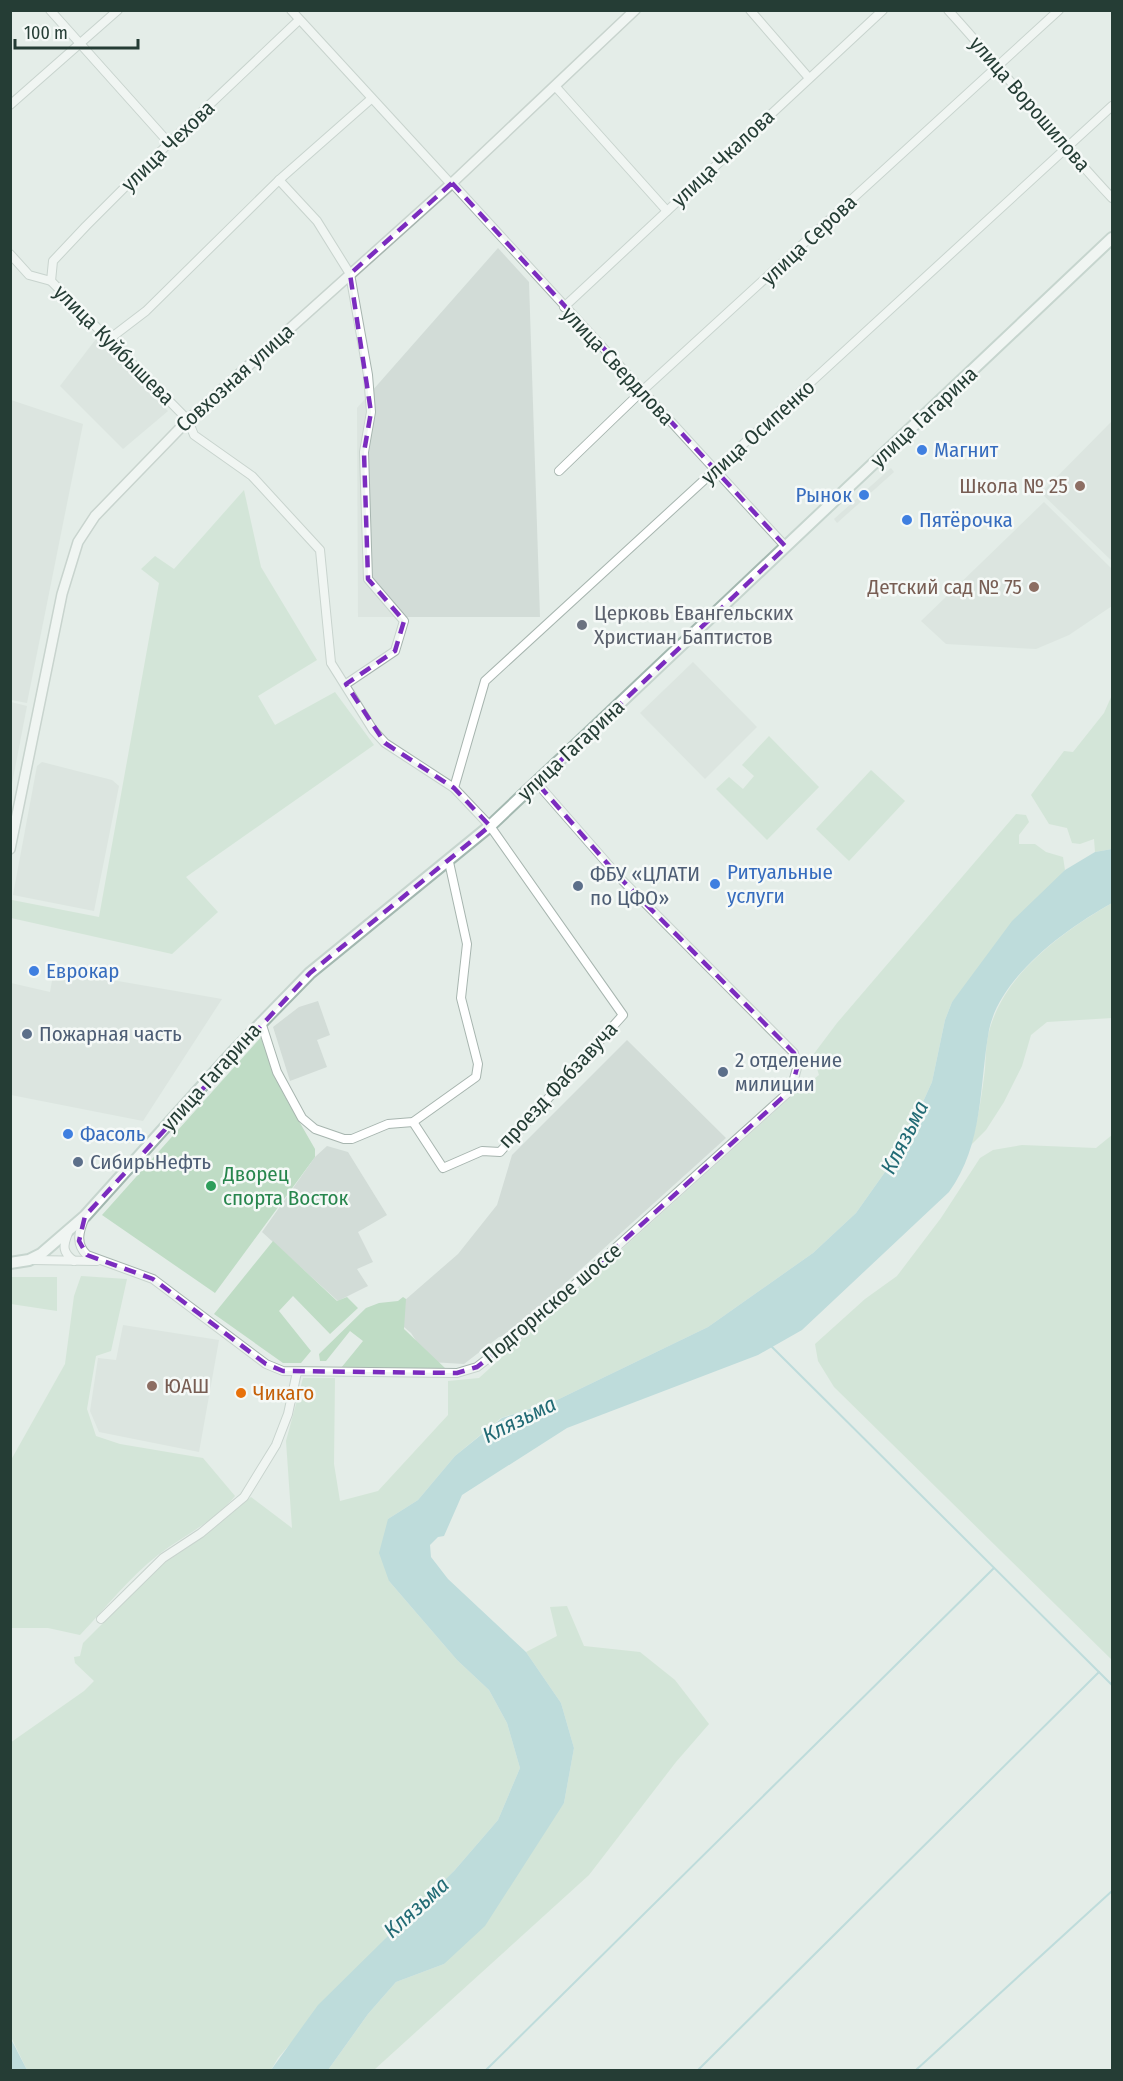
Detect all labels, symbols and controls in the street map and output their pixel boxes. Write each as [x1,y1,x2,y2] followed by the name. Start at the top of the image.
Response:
[15,12,138,50] scale bar
[24,22,68,44] text: 100 m
[964,31,1096,177] street label: улица Ворошилова
[116,95,220,197] street label: улица Чехова
[666,104,780,212] street label: улица Чкалова
[756,189,862,291] street label: улица Серова
[48,279,180,411] street label: улица Куйбышева
[556,301,680,431] street label: улица Свердлова
[171,318,299,438] street label: Совхозная улица
[865,361,983,473] street label: улица Гагарина
[696,374,820,490] street label: улица Осипенко
[934,437,999,463] place label: Магнит
[915,443,929,457] marker: Магнит
[959,473,1068,499] place label: Школа № 25
[1073,479,1087,493] marker: Школа № 25
[795,482,852,508] place label: Рынок
[857,488,871,502] marker: Рынок
[919,507,1013,533] place label: Пятёрочка
[900,513,914,527] marker: Пятёрочка
[867,574,1022,600] place label: Детский сад № 75
[1027,580,1041,594] marker: Детский сад № 75
[594,600,794,650] place label: Церковь Евангельских Христиан Баптистов
[575,618,589,632] marker: Церковь Евангельских Христиан Баптистов
[512,694,630,806] street label: улица Гагарина
[727,859,833,909] place label: Ритуальные услуги
[590,861,700,911] place label: ФБУ «ЦЛАТИ по ЦФО»
[708,877,722,891] marker: Ритуальные услуги
[571,879,585,893] marker: ФБУ «ЦЛАТИ по ЦФО»
[46,958,119,984] place label: Еврокар
[27,964,41,978] marker: Еврокар
[493,1016,623,1154] street label: проезд Фабзавуча
[156,1017,266,1137] street label: улица Гагарина
[39,1021,182,1047] place label: Пожарная часть
[20,1027,34,1041] marker: Пожарная часть
[735,1047,842,1097] place label: 2 отделение милиции
[716,1065,730,1079] marker: 2 отделение милиции
[875,1096,934,1178] water label: Клязьма
[80,1121,146,1147] place label: Фасоль
[61,1127,75,1141] marker: Фасоль
[90,1149,211,1175] place label: СибирьНефть
[71,1155,85,1169] marker: СибирьНефть
[222,1161,348,1211] place label: Дворец спорта Восток
[204,1179,218,1193] marker: Дворец спорта Восток
[477,1237,627,1369] street label: Подгорнское шоссе
[164,1373,209,1399] place label: ЮАШ
[145,1379,159,1393] marker: ЮАШ
[253,1380,314,1406] place label: Чикаго
[234,1386,248,1400] marker: Чикаго
[478,1390,561,1449] water label: Клязьма
[378,1871,455,1944] water label: Клязьма

